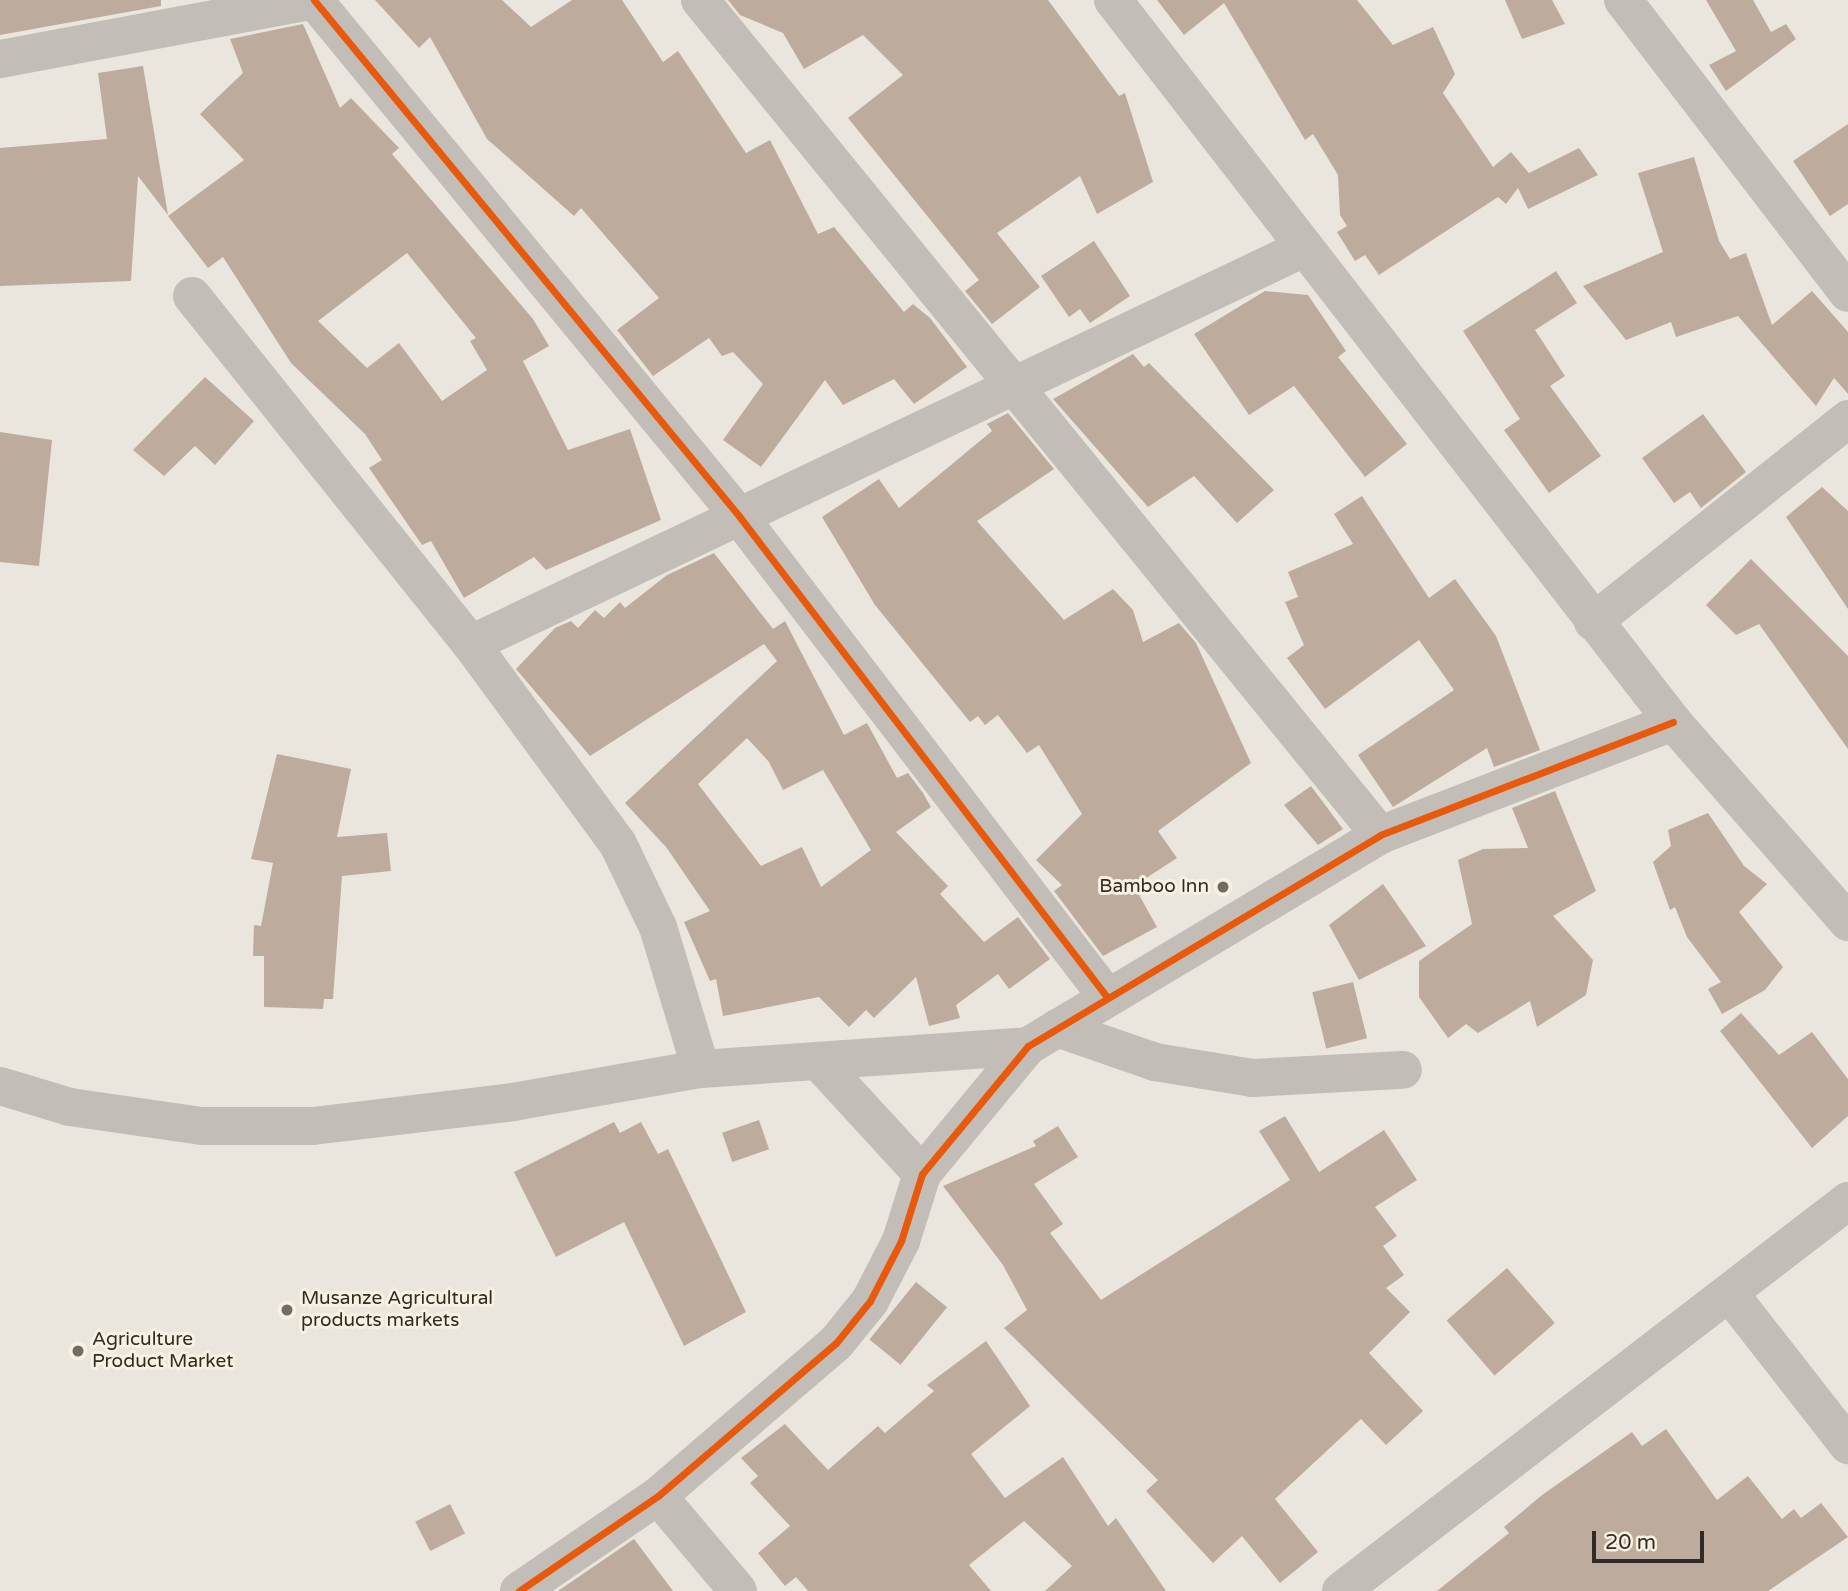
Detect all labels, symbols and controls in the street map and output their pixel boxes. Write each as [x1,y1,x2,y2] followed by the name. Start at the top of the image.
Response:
[1099,876,1209,898] place label: Bamboo Inn
[1215,879,1231,895] marker: Bamboo Inn
[301,1288,493,1332] place label: Musanze Agricultural products markets
[279,1302,295,1318] marker: Musanze Agricultural products markets
[92,1329,234,1373] place label: Agriculture Product Market
[70,1343,86,1359] marker: Agriculture Product Market
[1596,1518,1708,1562] scale bar
[1605,1530,1656,1555] text: 20 m

